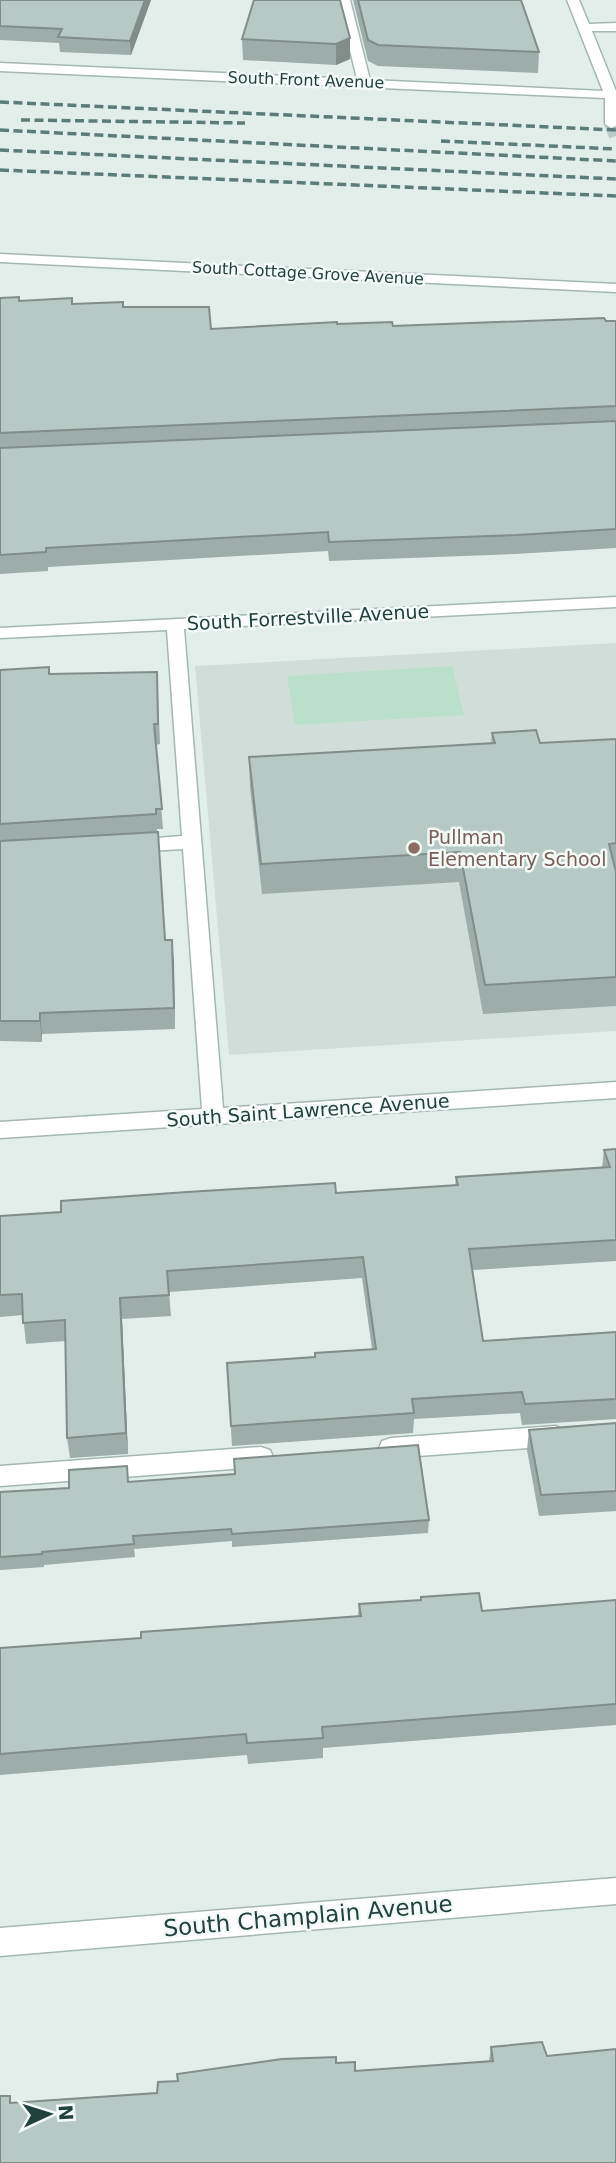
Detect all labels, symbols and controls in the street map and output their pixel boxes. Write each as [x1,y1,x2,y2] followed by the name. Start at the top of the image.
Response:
[227,68,385,92] street label: South Front Avenue
[192,257,424,289] street label: South Cottage Grove Avenue
[186,600,430,634] street label: South Forrestville Avenue
[428,826,606,870] place label: Pullman Elementary School
[406,840,422,856] marker: Pullman Elementary School
[166,1089,450,1131] street label: South Saint Lawrence Avenue
[162,1890,454,1942] street label: South Champlain Avenue
[14,2079,84,2149] north arrow
[54,2104,77,2122] text: N

